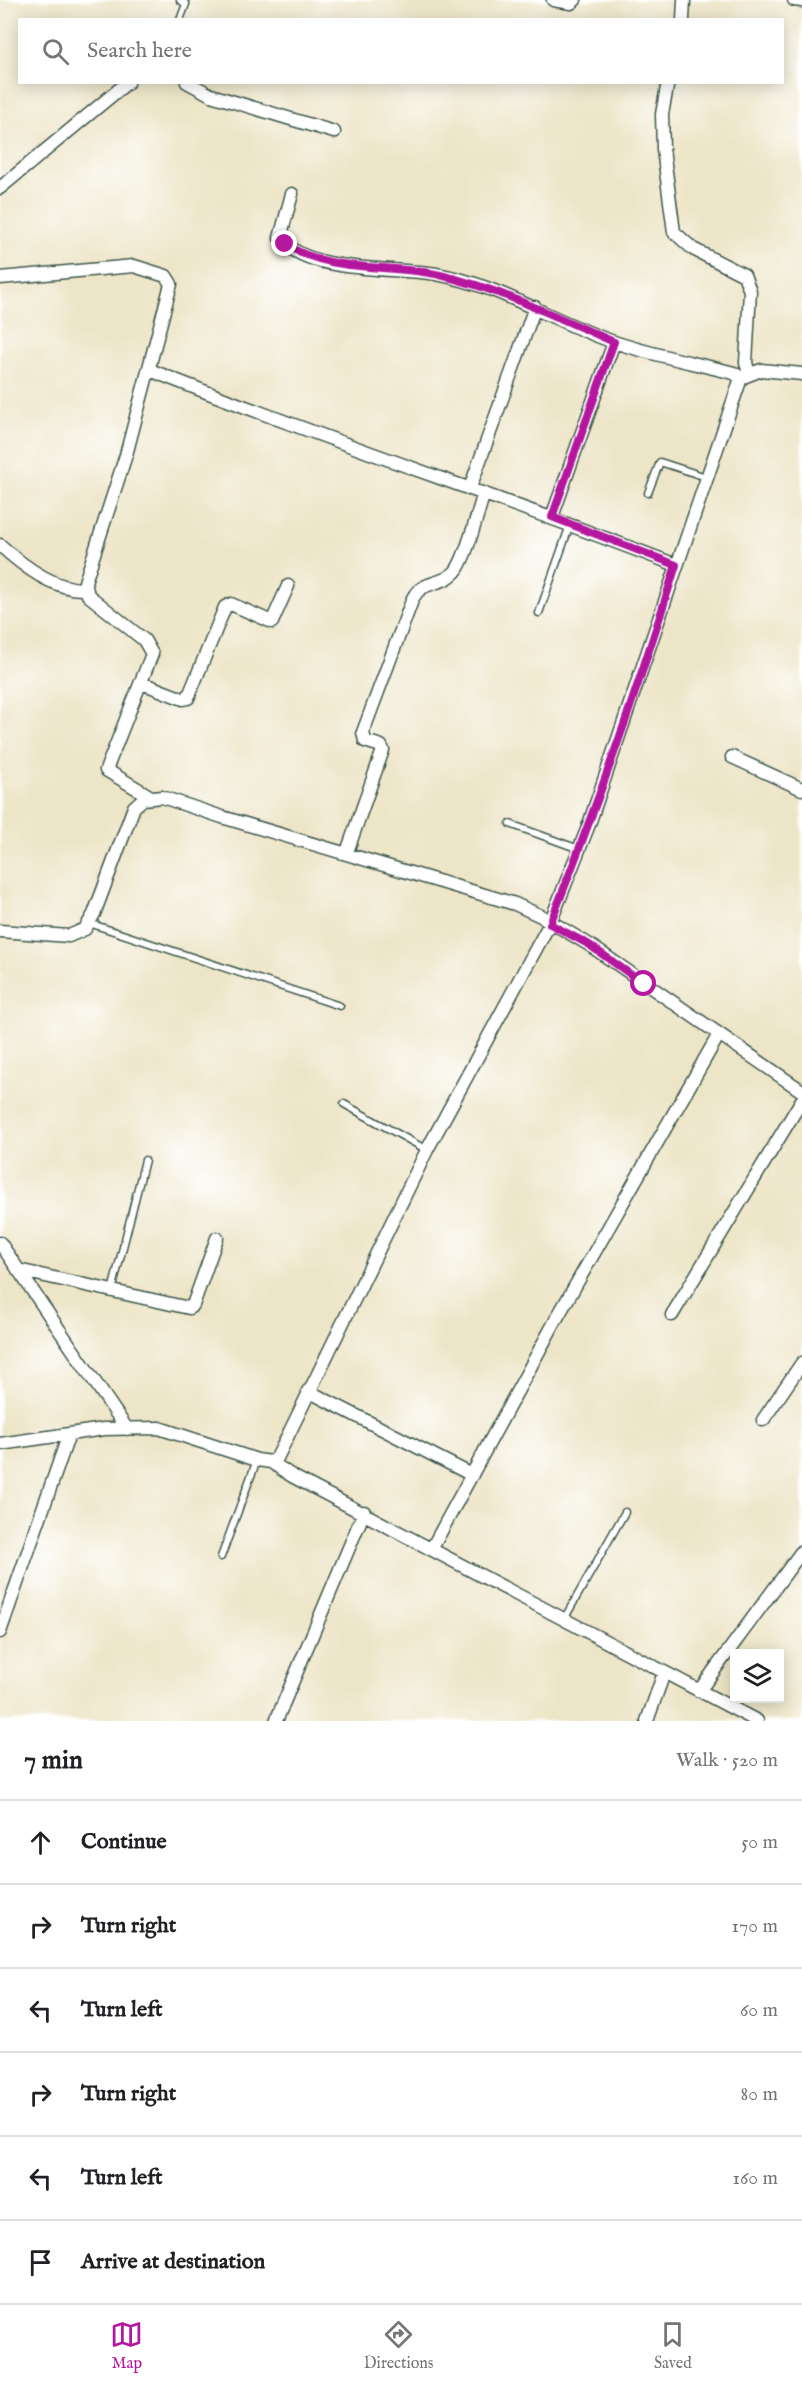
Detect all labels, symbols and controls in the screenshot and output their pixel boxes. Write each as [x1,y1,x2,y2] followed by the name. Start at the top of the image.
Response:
[18,18,784,84] search box
[39,35,72,68] icon: search
[87,37,192,65] text: Search here
[271,230,297,256] route end
[630,970,656,996] route start
[730,1649,784,1703] map controls
[730,1649,784,1703] button: layers
[24,1744,83,1777] text: 7 min
[676,1748,778,1773] text: Walk · 520 m
[24,1826,57,1859] icon: ahead
[81,1828,167,1856] text: Continue
[741,1830,778,1855] text: 50 m
[24,1910,57,1943] icon: right
[81,1912,176,1940] text: Turn right
[732,1914,778,1939] text: 170 m
[24,1994,57,2027] icon: left
[81,1996,163,2024] text: Turn left
[740,1998,778,2023] text: 60 m
[24,2078,57,2111] icon: right
[81,2080,176,2108] text: Turn right
[741,2082,778,2107] text: 80 m
[24,2162,57,2195] icon: left
[81,2164,163,2192] text: Turn left
[732,2166,778,2191] text: 160 m
[24,2246,57,2279] icon: arrive
[81,2248,265,2276] text: Arrive at destination
[110,2318,143,2374] tab: Map
[364,2318,433,2374] tab: Directions
[654,2318,692,2374] tab: Saved

